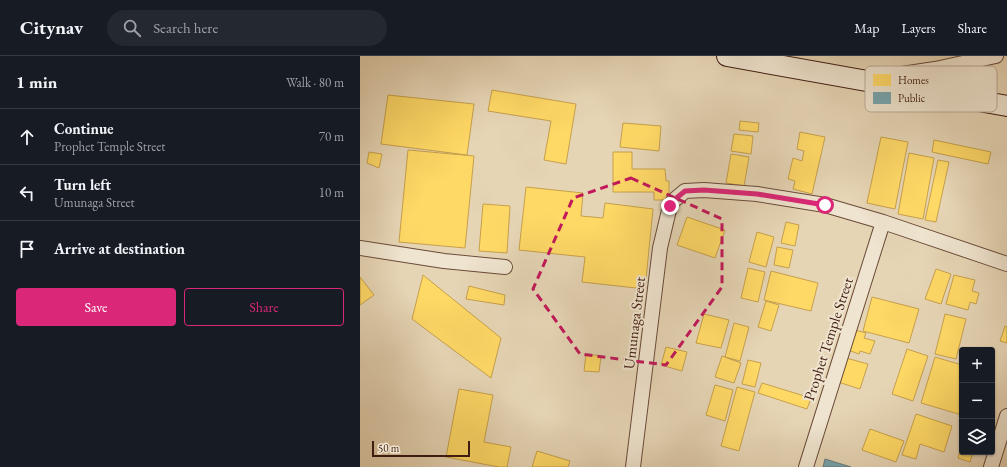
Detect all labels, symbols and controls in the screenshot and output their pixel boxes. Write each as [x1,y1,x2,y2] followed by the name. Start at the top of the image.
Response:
[107,10,387,46] search box
[20,15,83,40] text: Citynav
[121,17,143,39] icon: search
[153,18,218,37] text: Search here
[854,19,879,37] text: Map
[901,19,936,37] text: Layers
[958,19,987,37] text: Share
[865,66,997,112] legend
[16,71,57,93] text: 1 min
[898,73,929,87] text: Homes
[286,74,344,91] text: Walk · 80 m
[898,91,926,105] text: Public
[54,119,114,138] text: Continue
[16,126,38,148] icon: ahead
[319,128,344,145] text: 70 m
[54,138,165,155] text: Prophet Temple Street
[54,175,111,194] text: Turn left
[16,182,38,204] icon: left
[319,184,344,201] text: 10 m
[54,194,135,211] text: Umunaga Street
[816,196,834,214] route start
[661,197,679,215] route end
[16,238,38,260] icon: arrive
[54,239,185,258] text: Arrive at destination
[619,275,649,370] street label: Umunaga Street
[799,275,857,403] street label: Prophet Temple Street
[16,288,176,326] button: Save
[184,288,344,326] button: Share
[959,347,995,455] map controls
[959,347,995,383] button: +
[959,383,995,419] button: −
[959,419,995,455] button: layers
[372,439,470,458] scale bar
[378,441,399,455] text: 50 m

